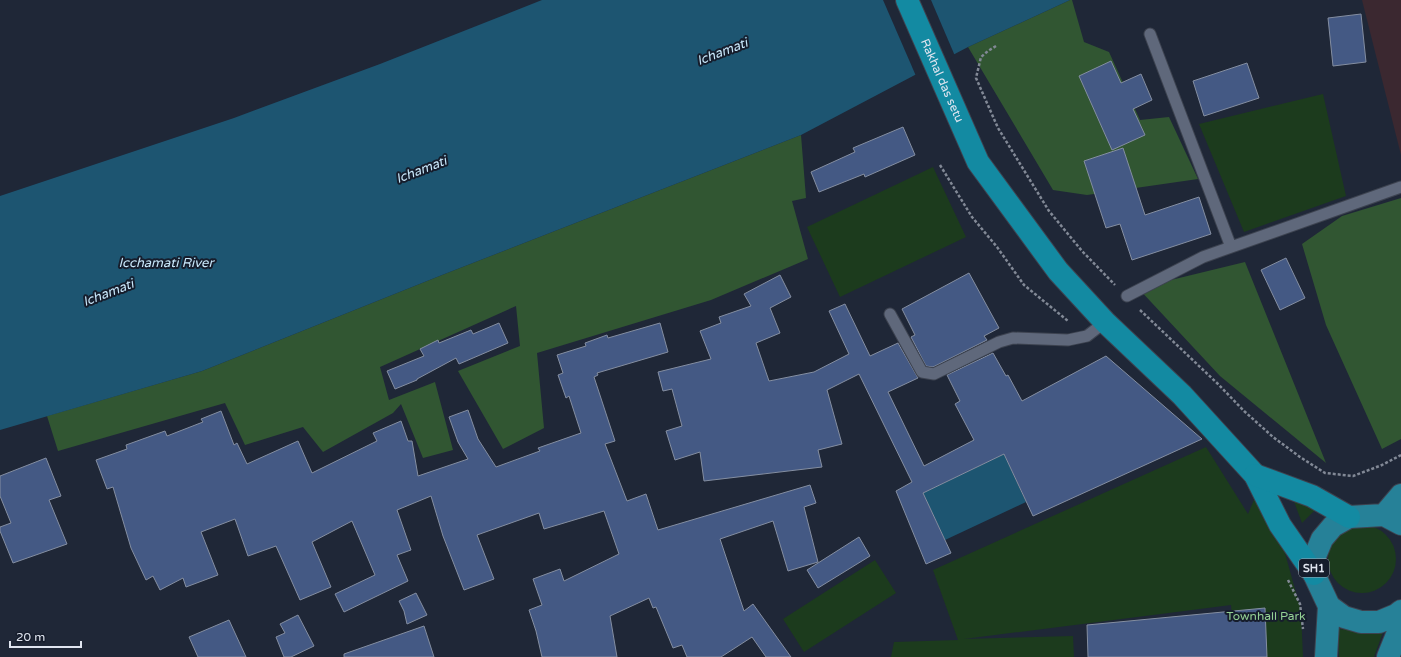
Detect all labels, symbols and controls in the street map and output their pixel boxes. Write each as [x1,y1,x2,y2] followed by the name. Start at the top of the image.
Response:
[695,34,752,69] water label: Ichamati
[918,37,967,124] street label: Rakhal das setu
[394,152,451,187] water label: Ichamati
[119,255,215,271] water label: Icchamati River
[81,275,138,310] water label: Ichamati
[1299,559,1329,577] road number: SH1
[1226,609,1306,623] park label: Townhall Park
[10,623,81,649] scale bar
[16,630,45,644] text: 20 m

